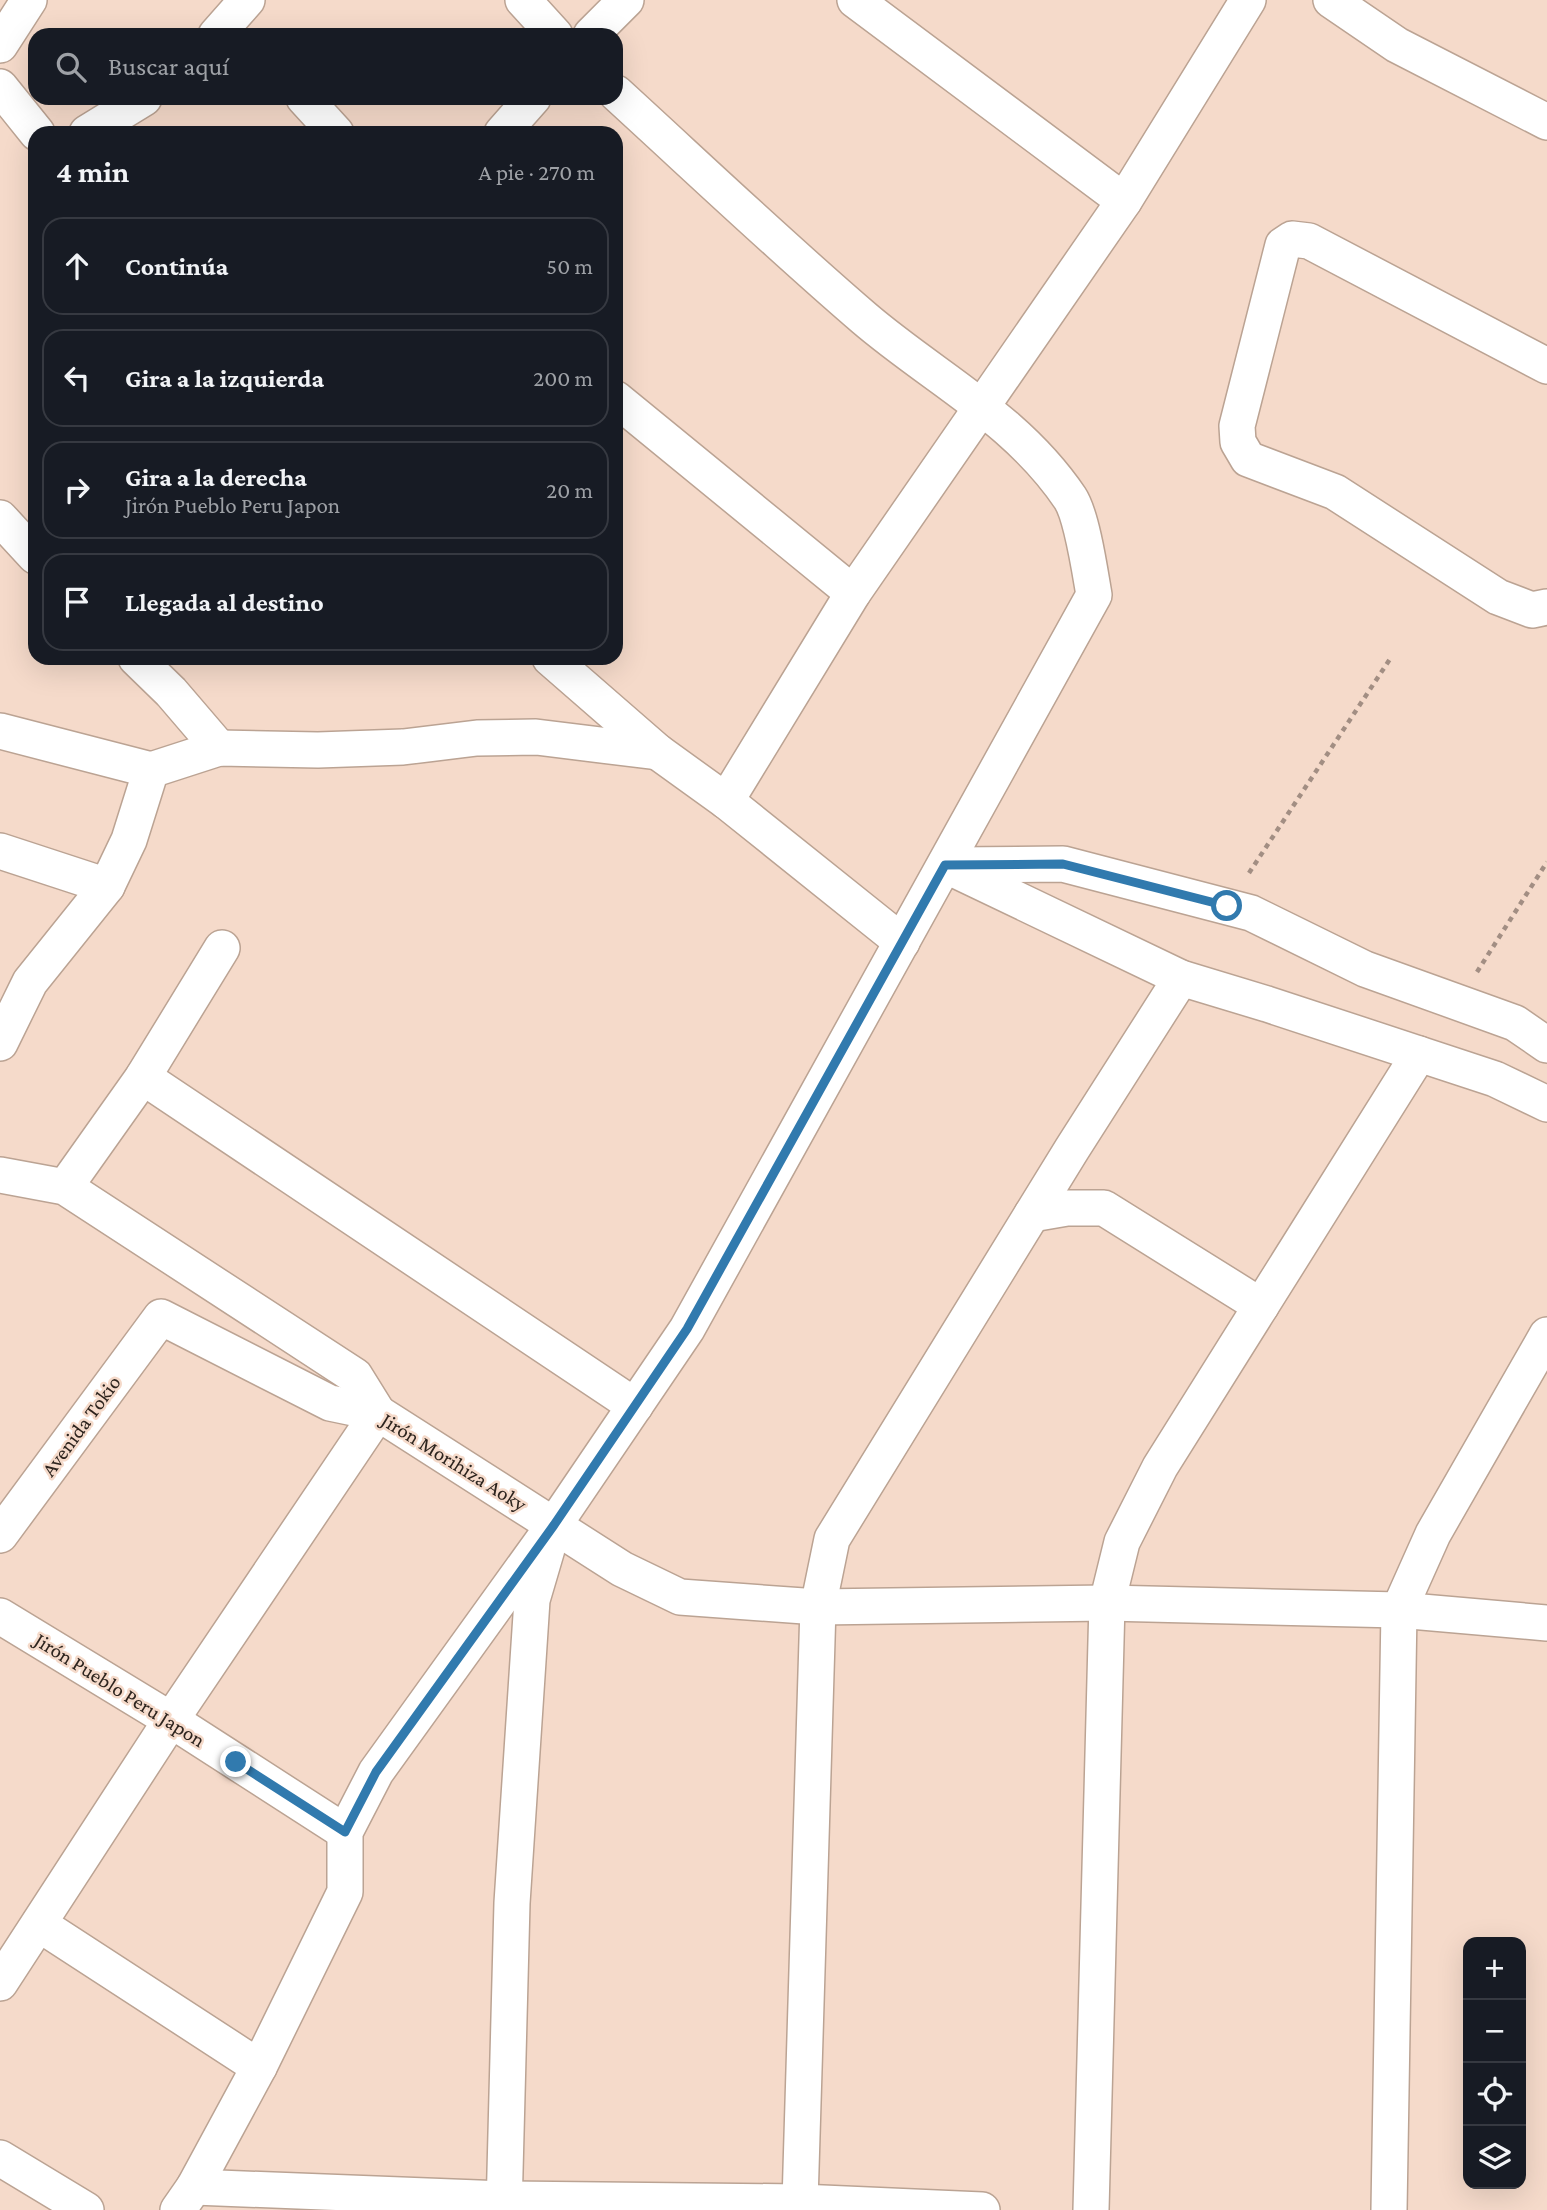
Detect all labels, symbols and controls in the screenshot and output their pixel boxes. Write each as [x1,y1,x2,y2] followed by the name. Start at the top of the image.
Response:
[28,28,623,105] search box
[52,48,90,86] icon: search
[108,52,229,81] text: Buscar aquí
[56,155,129,188] text: 4 min
[479,159,595,185] text: A pie · 270 m
[58,247,96,285] icon: ahead
[125,252,228,281] text: Continúa
[546,253,593,279] text: 50 m
[58,359,96,397] icon: left
[125,364,324,393] text: Gira a la izquierda
[533,365,593,391] text: 200 m
[125,463,307,492] text: Gira a la derecha
[58,471,96,509] icon: right
[546,477,593,503] text: 20 m
[125,492,340,518] text: Jirón Pueblo Peru Japon
[58,583,96,621] icon: arrive
[125,588,324,617] text: Llegada al destino
[1211,890,1242,921] route start
[36,1371,126,1481] street label: Avenida Tokio
[375,1407,531,1516] street label: Jirón Morihiza Aoky
[29,1627,210,1752] street label: Jirón Pueblo Peru Japon
[220,1746,251,1777] route end
[1463,1937,1526,2189] map controls
[1463,1937,1526,2000] button: +
[1463,2000,1526,2063] button: −
[1463,2063,1526,2126] button: locate
[1463,2126,1526,2189] button: layers

